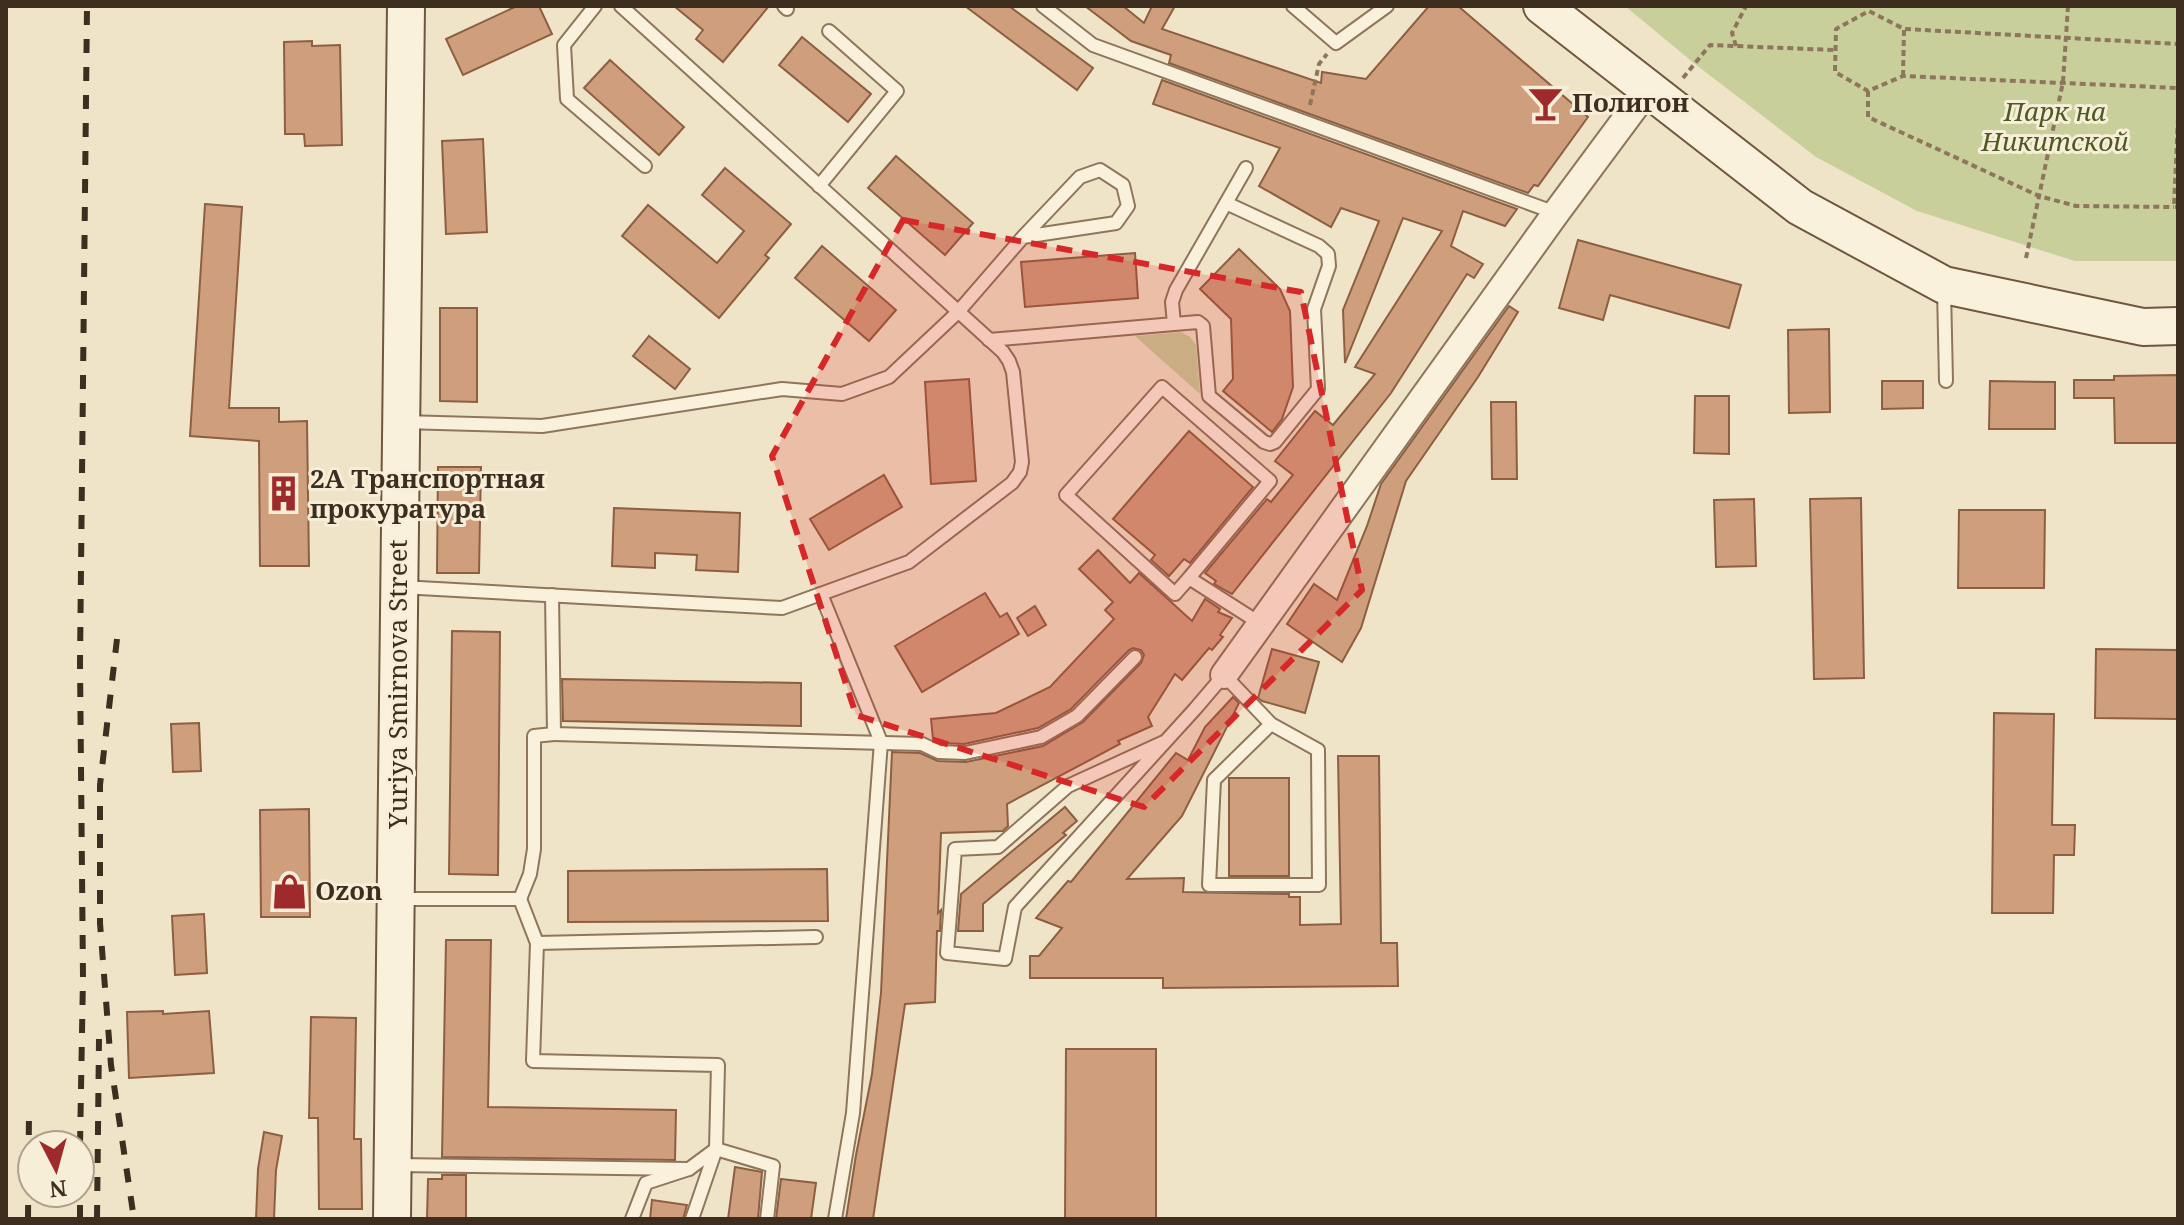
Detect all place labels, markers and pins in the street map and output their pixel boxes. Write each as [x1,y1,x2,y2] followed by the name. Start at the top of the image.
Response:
[1527,84,1565,122] bar icon: Полигон
[1572,84,1689,120] place label: Полигон
[310,460,545,526] place label: 2А Транспортная прокуратура
[265,475,303,513] building icon: 2А Транспортная прокуратура
[270,872,308,910] shop icon: Ozon
[315,872,383,908] place label: Ozon

